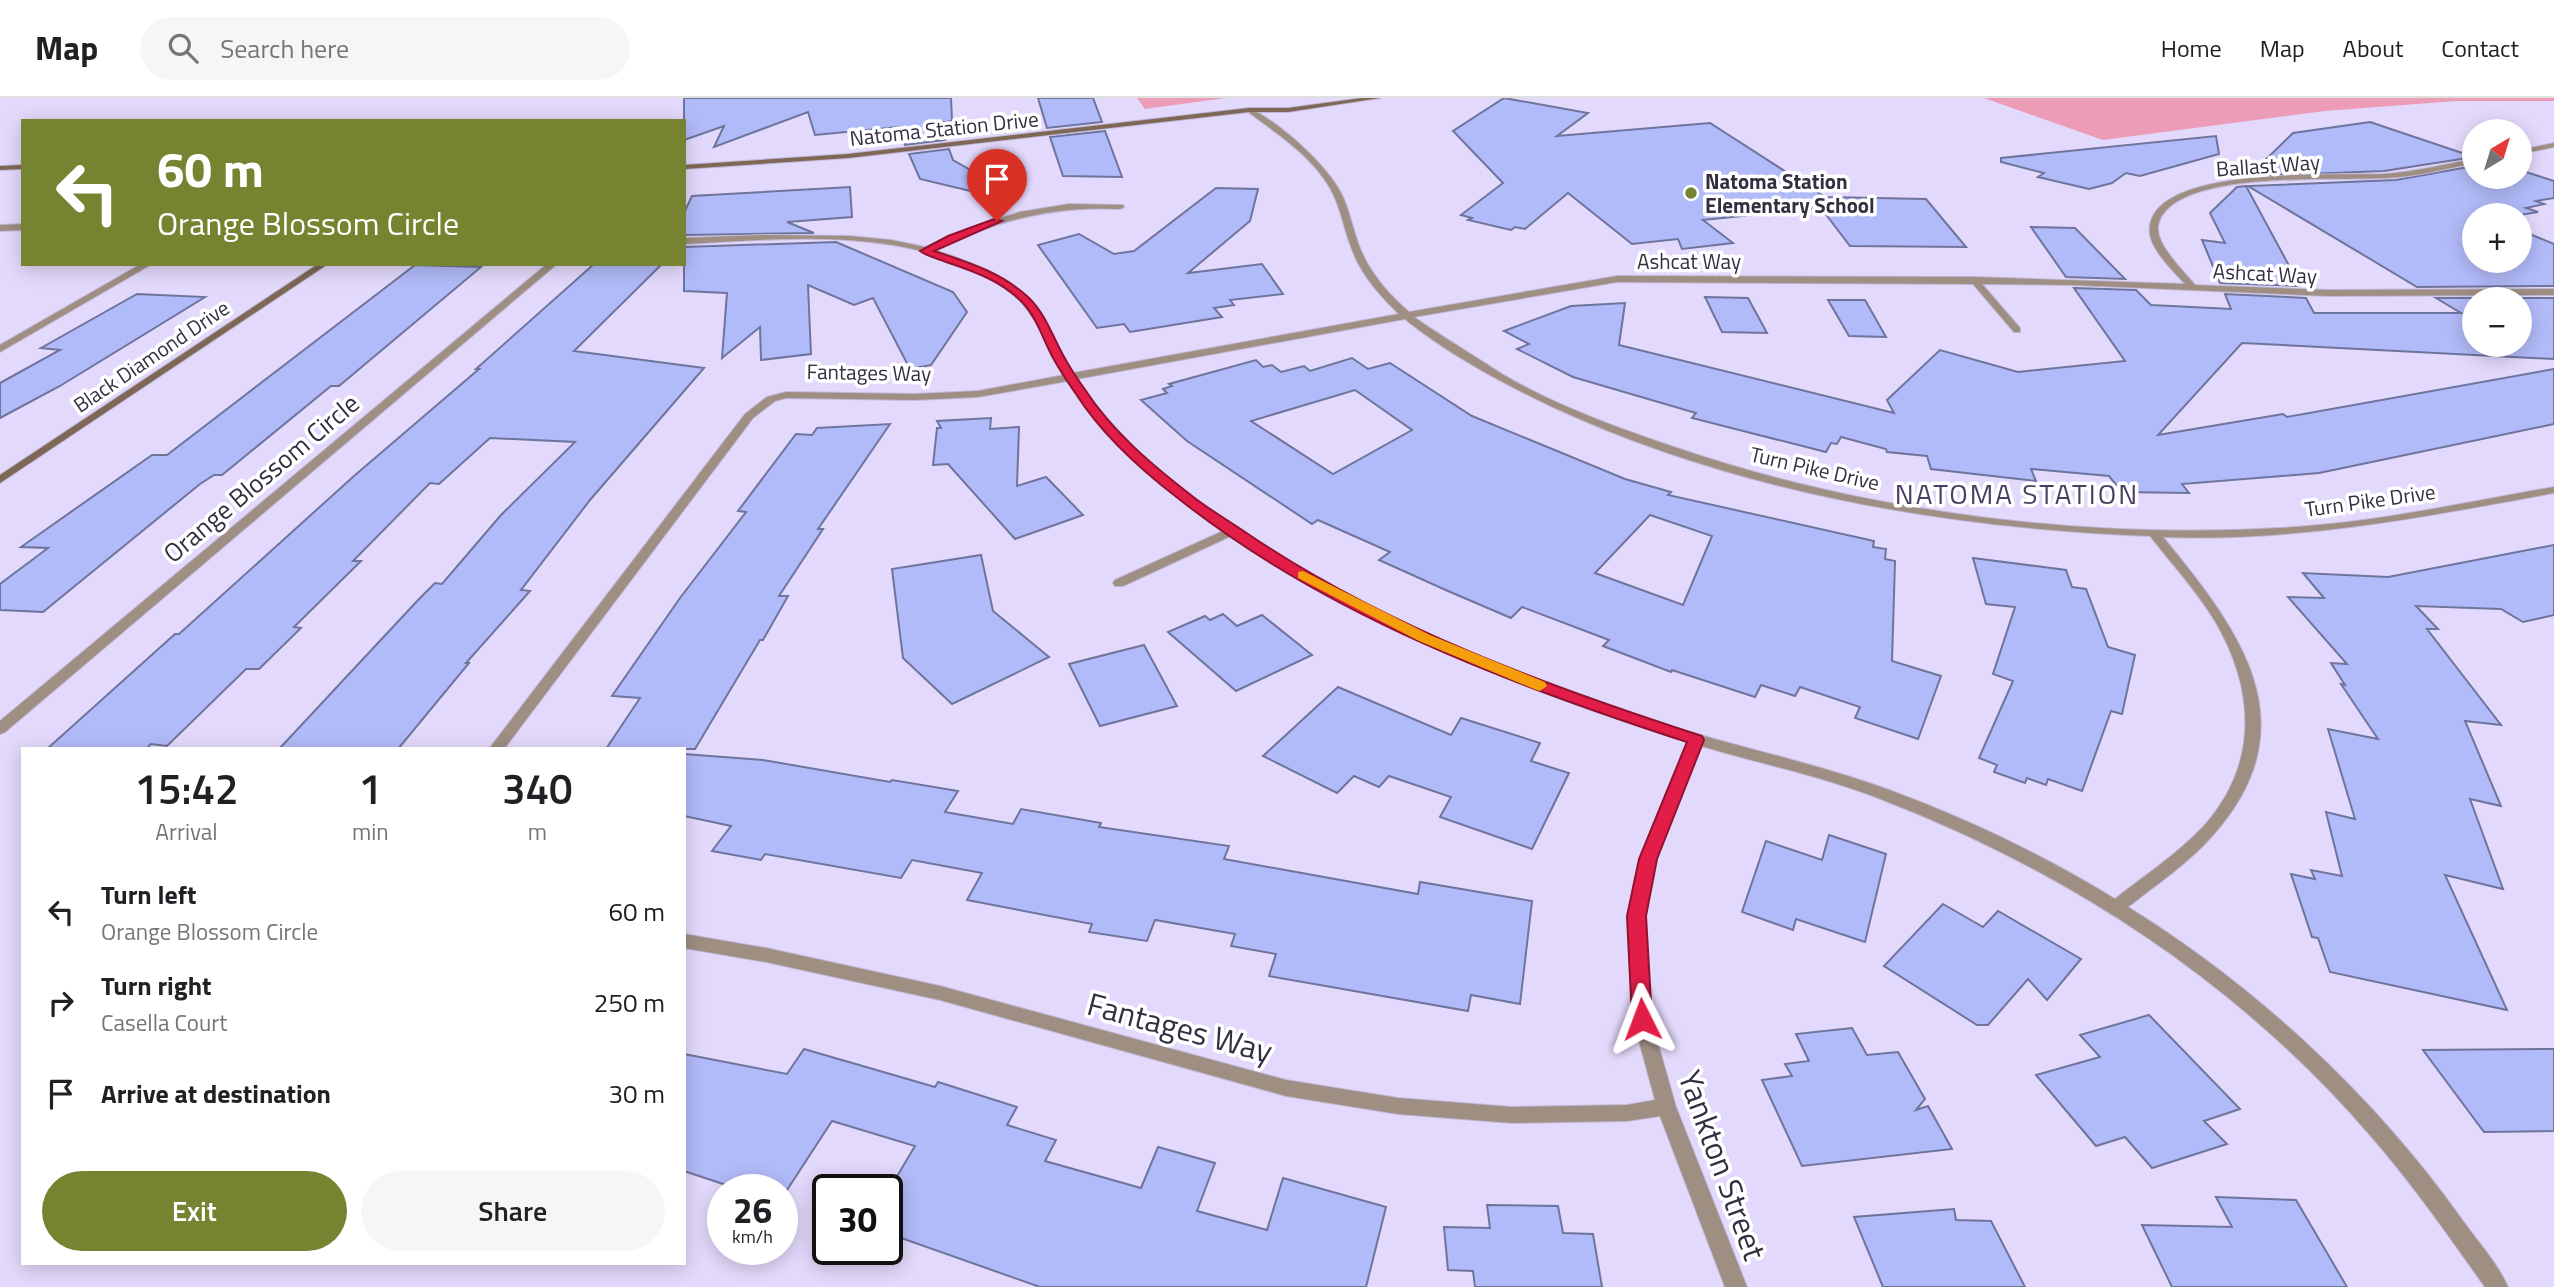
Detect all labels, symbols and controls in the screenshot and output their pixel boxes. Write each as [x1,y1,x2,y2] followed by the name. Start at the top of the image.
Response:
[140,17,630,80] search box
[35,23,98,73] text: Map
[164,29,202,67] icon: search
[220,29,349,68] text: Search here
[2161,30,2222,66] text: Home
[2260,30,2305,66] text: Map
[2343,30,2403,66] text: About
[2441,30,2519,66] text: Contact
[848,102,1040,154] street label: Natoma Station Drive
[2462,119,2532,189] north arrow
[2462,119,2532,357] map controls
[157,131,264,206] text: 60 m
[2215,145,2321,185] street label: Ballast Way
[42,147,133,238] icon: left
[967,149,1027,221] pin
[978,160,1016,198] icon: arrive
[1705,165,1875,221] place label: Natoma Station Elementary School
[1683,185,1699,201] marker: Natoma Station Elementary School
[157,199,459,247] text: Orange Blossom Circle
[2462,203,2532,273] button: +
[1637,245,1741,277] street label: Ashcat Way
[2212,254,2318,292] street label: Ashcat Way
[2462,287,2532,357] button: −
[66,292,236,420] street label: Black Diamond Drive
[806,355,932,389] street label: Fantages Way
[154,384,368,572] street label: Orange Blossom Circle
[1747,438,1883,498] street label: Turn Pike Drive
[1895,472,2139,515] district label: NATOMA STATION
[2303,475,2437,525] street label: Turn Pike Drive
[134,756,239,820] text: 15:42
[359,756,382,820] text: 1
[502,756,573,820] text: 340
[155,814,218,849] text: Arrival
[352,814,389,849] text: min
[528,814,547,849] text: m
[101,875,196,914] text: Turn left
[608,892,665,931] text: 60 m
[42,893,80,931] icon: left
[101,914,318,949] text: Orange Blossom Circle
[101,966,212,1005] text: Turn right
[1082,979,1278,1075] street label: Fantages Way
[1605,982,1679,1056] position arrow
[594,983,665,1022] text: 250 m
[42,984,80,1022] icon: right
[101,1005,227,1040] text: Casella Court
[1666,1064,1780,1266] street label: Yankton Street
[101,1074,331,1113] text: Arrive at destination
[608,1074,665,1113] text: 30 m
[42,1075,80,1113] icon: arrive
[42,1171,347,1251] button: Exit
[361,1171,665,1251] button: Share
[812,1174,903,1265] speed limit sign: 30
[733,1183,772,1237] text: 26
[732,1223,773,1250] text: km/h

